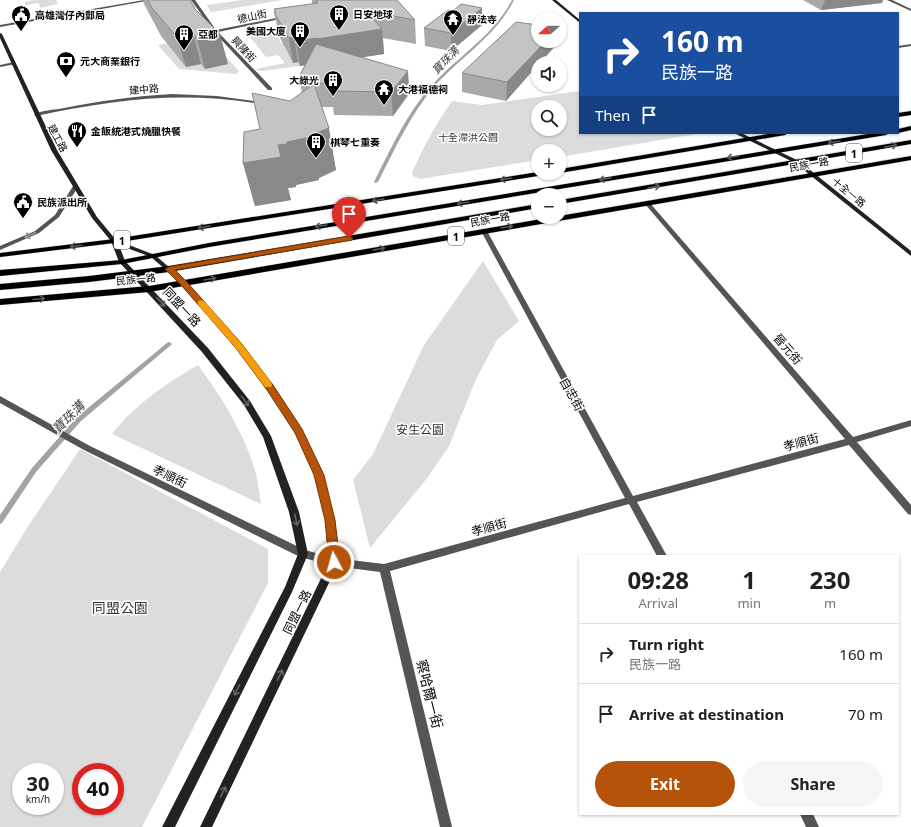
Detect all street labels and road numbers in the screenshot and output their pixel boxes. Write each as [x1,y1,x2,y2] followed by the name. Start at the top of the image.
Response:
[236,6,268,26] street label: 德山街
[229,33,259,65] street label: 興隆街
[128,81,160,97] street label: 建中路
[45,121,71,155] street label: 建工路
[846,144,862,162] road number: 1
[788,154,830,174] street label: 民族一路
[829,174,869,210] street label: 十全一路
[469,209,511,229] street label: 民族一路
[448,227,464,245] road number: 1
[114,231,130,249] road number: 1
[115,270,157,288] street label: 民族一路
[159,284,205,330] street label: 同盟一路
[770,330,806,368] street label: 晉元街
[556,374,588,414] street label: 自忠街
[781,429,821,455] street label: 孝順街
[150,460,190,492] street label: 孝順街
[469,514,509,540] street label: 孝順街
[279,587,315,637] street label: 同盟一路
[412,658,448,730] street label: 察哈爾一街

